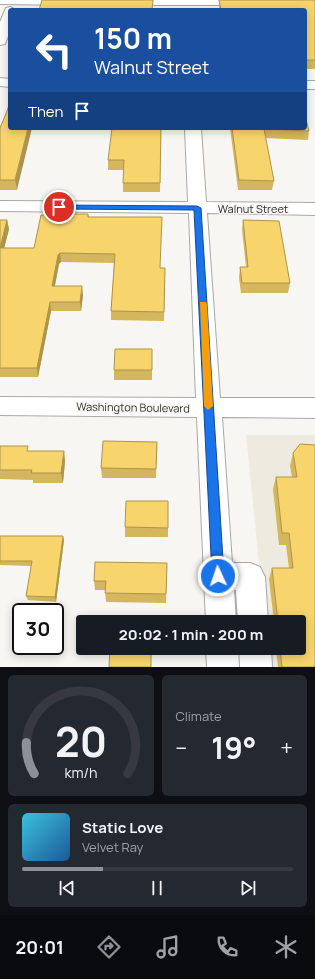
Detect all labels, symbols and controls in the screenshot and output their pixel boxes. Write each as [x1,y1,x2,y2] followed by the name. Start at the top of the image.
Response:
[94,19,172,57] text: 150 m
[28,24,80,76] icon: left
[94,55,209,79] text: Walnut Street
[71,100,93,122] icon: arrive
[28,101,63,122] text: Then
[42,190,76,224] pin
[48,196,70,218] icon: arrive
[218,201,288,216] street label: Walnut Street
[76,399,190,415] street label: Washington Boulevard
[197,555,239,597] position arrow
[12,603,64,655] speed limit sign: 30
[119,624,263,645] text: 20:02 · 1 min · 200 m
[176,707,222,725] text: Climate
[55,712,107,768] text: 20
[211,727,257,768] text: 19°
[176,733,187,763] text: −
[280,733,293,763] text: +
[64,762,97,781] text: km/h
[82,817,163,838] text: Static Love
[82,838,143,856] text: Velvet Ray
[56,877,78,899] icon: previous
[146,877,168,899] icon: pause
[237,877,259,899] icon: next
[95,933,123,961] icon: directions
[154,933,182,961] icon: music
[213,933,241,961] icon: phone
[272,933,300,961] icon: climate
[15,935,64,959] text: 20:01

